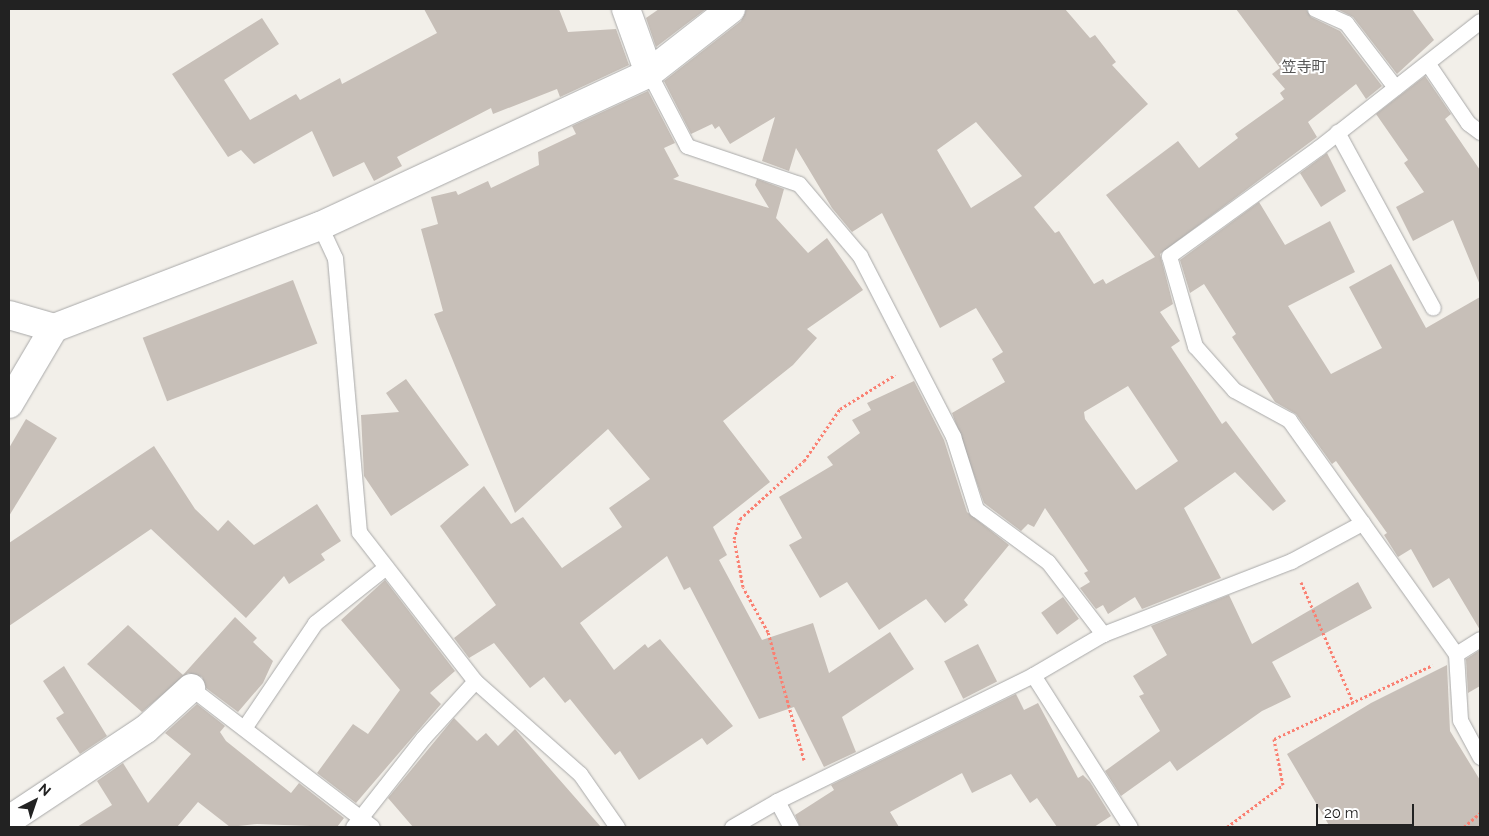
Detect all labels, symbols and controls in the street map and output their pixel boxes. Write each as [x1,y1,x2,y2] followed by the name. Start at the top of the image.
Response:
[1282,59,1326,77] district label: 笠寺町
[10,776,60,826] north arrow
[36,780,54,799] text: N
[1319,794,1416,826] scale bar
[1324,804,1359,822] text: 20 m

